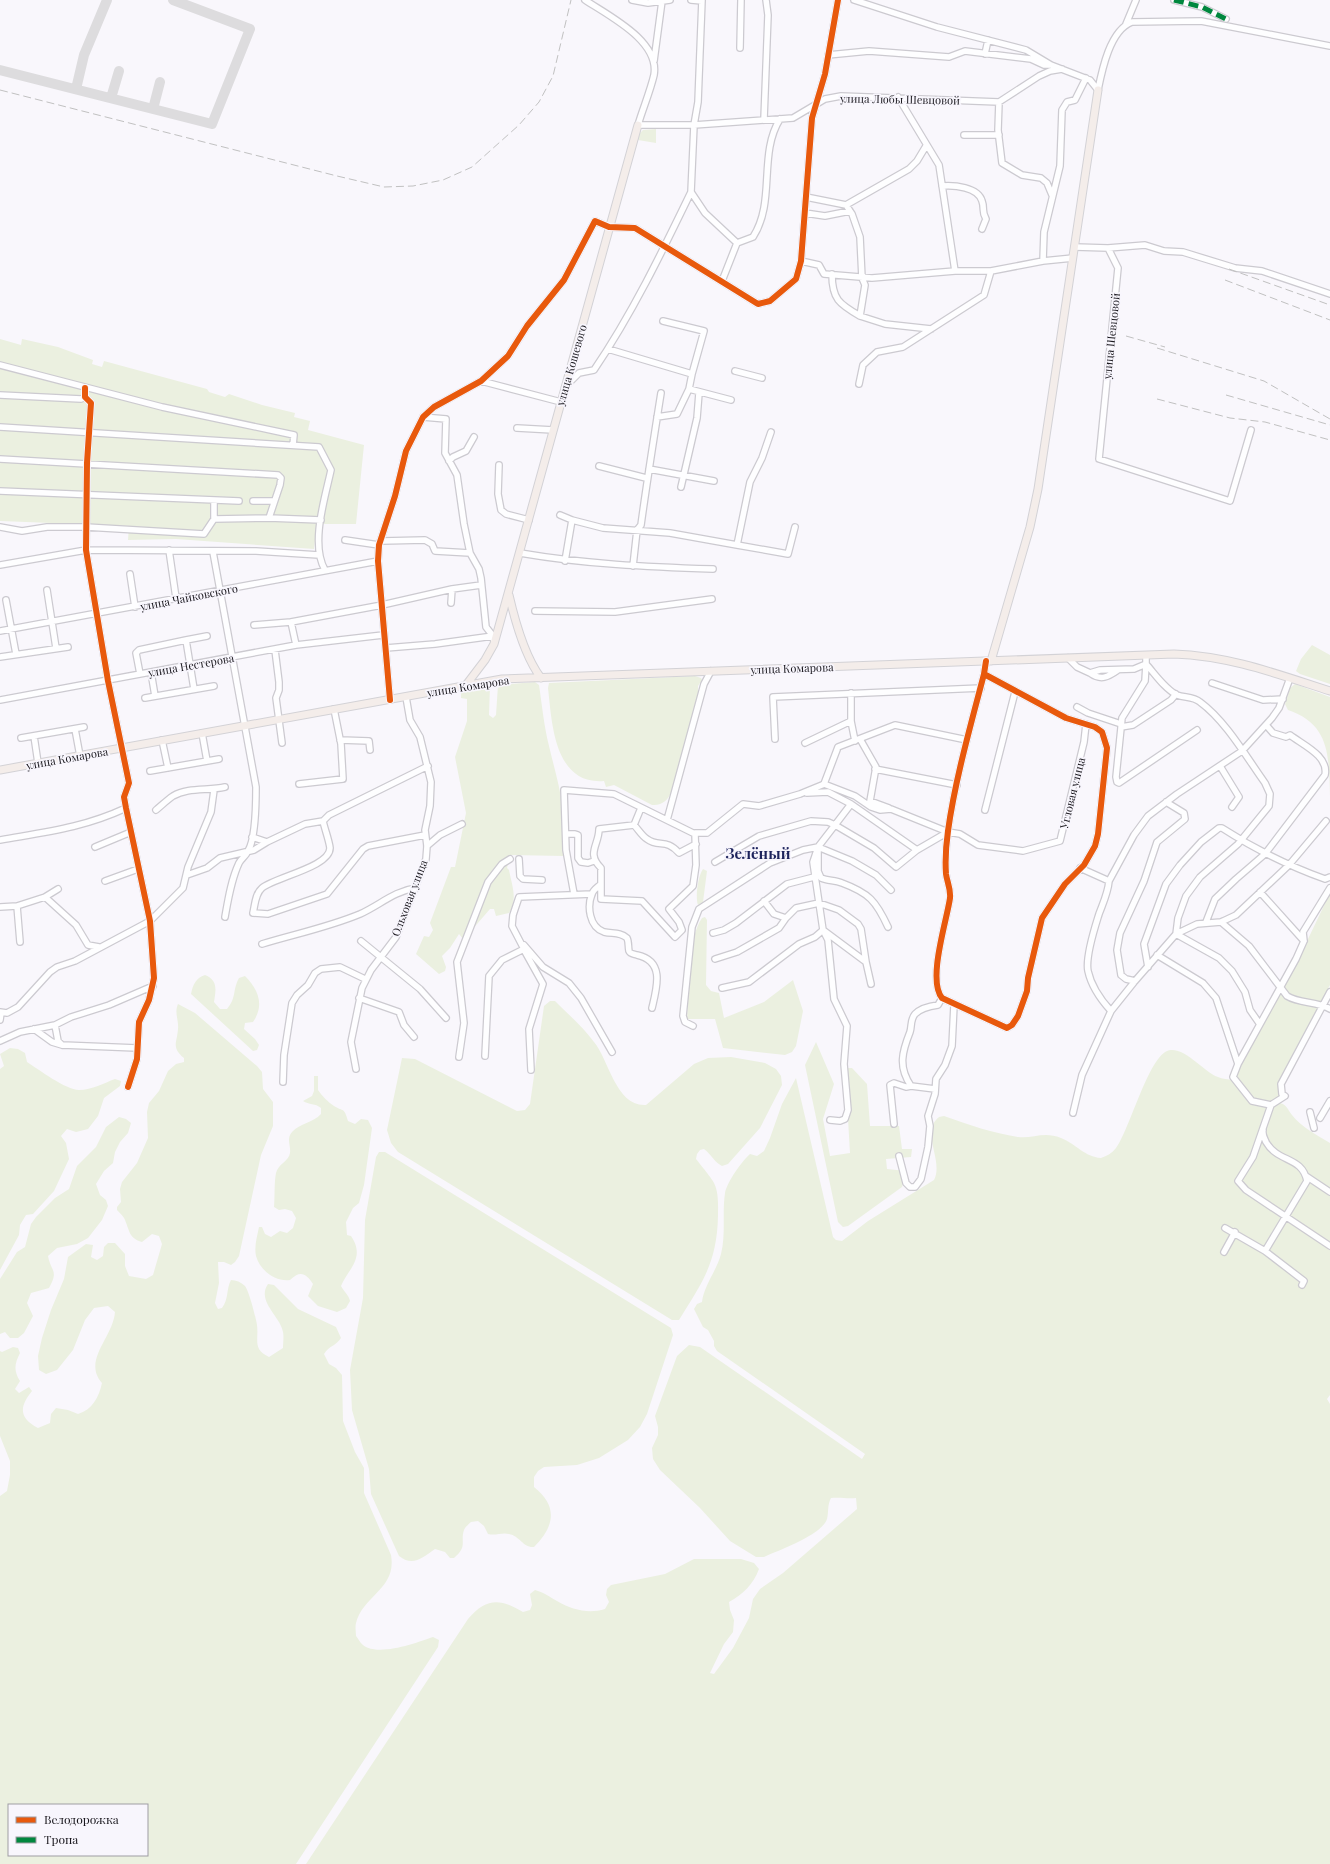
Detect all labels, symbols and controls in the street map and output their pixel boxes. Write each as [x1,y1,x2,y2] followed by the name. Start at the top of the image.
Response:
[839,90,960,108] street label: улица Любы Шевцовой
[1099,292,1123,381] street label: улица Шевцовой
[552,323,590,408] street label: улица Кошевого
[138,580,239,614] street label: улица Чайковского
[146,650,236,680] street label: улица Нестерова
[749,659,834,677] street label: улица Комарова
[425,672,511,700] street label: улица Комарова
[24,743,110,773] street label: улица Комарова
[1056,755,1088,831] street label: Угловая улица
[726,843,791,863] district label: Зелёный
[388,857,431,938] street label: Ольховая улица
[8,1804,148,1856] legend
[44,1811,119,1827] text: Велодорожка
[44,1831,78,1847] text: Тропа

